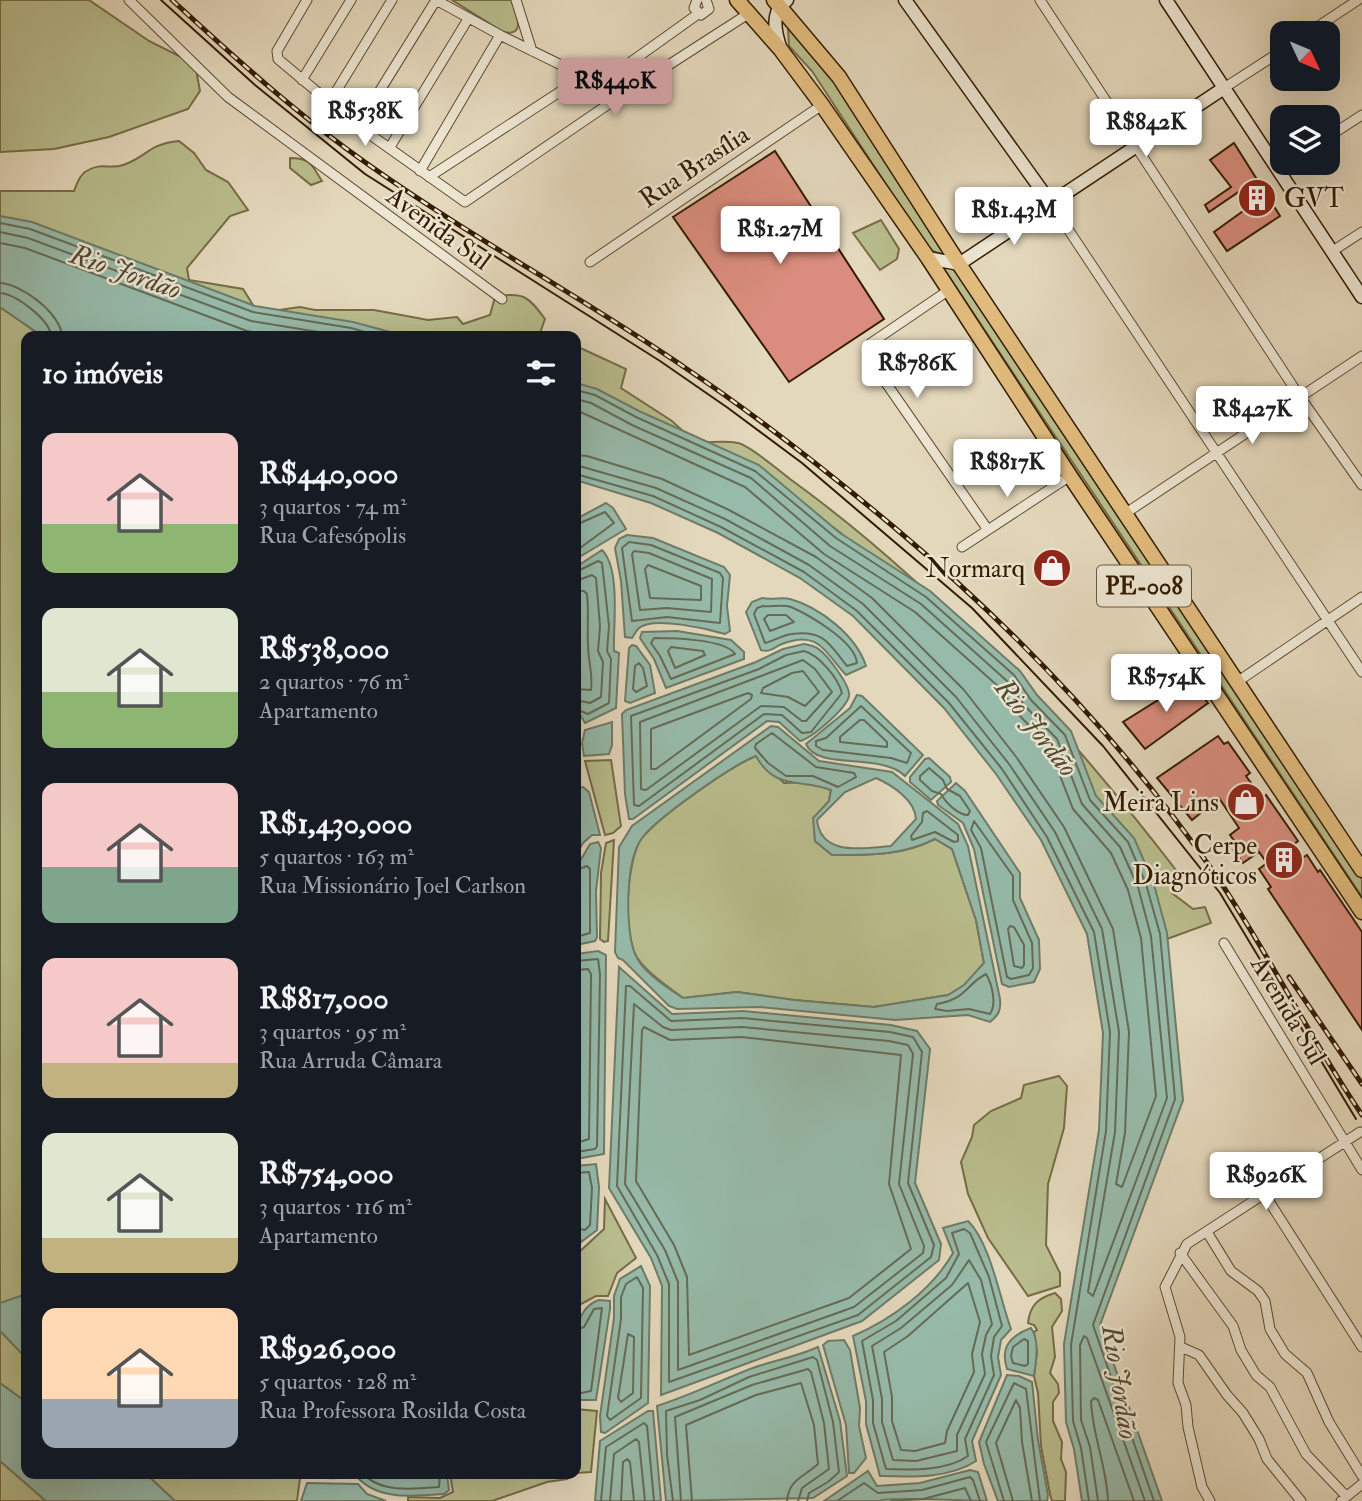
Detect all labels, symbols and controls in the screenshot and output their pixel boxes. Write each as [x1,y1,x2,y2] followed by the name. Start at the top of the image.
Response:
[1270,21,1340,91] north arrow
[1270,21,1340,175] map controls
[558,58,672,118] pin: R$440K
[574,66,656,95] text: R$440K
[308,88,422,148] pin: R$538K
[327,96,403,125] text: R$538K
[1089,100,1203,159] pin: R$842K
[1270,105,1340,175] button: layers
[1106,107,1186,136] text: R$842K
[634,118,756,215] street label: Rua Brasília
[1236,177,1278,219] building icon: GVT
[379,180,497,278] street label: Avenida Sul
[1284,183,1344,215] place label: GVT
[949,188,1079,247] pin: R$1.43M
[971,195,1057,224] text: R$1.43M
[715,206,845,266] pin: R$1.27M
[737,214,823,243] text: R$1.27M
[64,237,186,308] water label: Rio Jordão
[860,340,974,400] pin: R$786K
[878,348,956,377] text: R$786K
[522,354,560,392] icon: filters
[42,355,163,392] text: 10 imóveis
[1195,386,1309,446] pin: R$427K
[1212,394,1292,423] text: R$427K
[950,440,1064,499] pin: R$817K
[969,447,1045,476] text: R$817K
[259,455,398,492] text: R$440,000
[98,461,182,545] icon: home
[259,492,407,521] text: 3 quartos · 74 m²
[259,521,406,550] text: Rua Cafesópolis
[1031,547,1073,589] shop icon: Normarq
[926,553,1025,585] place label: Normarq
[1097,566,1191,606] road number: PE-008
[259,630,390,667] text: R$538,000
[98,636,182,720] icon: home
[1109,654,1223,714] pin: R$754K
[1127,662,1205,691] text: R$754K
[259,667,409,696] text: 2 quartos · 76 m²
[986,671,1085,784] water label: Rio Jordão
[259,696,378,725] text: Apartamento
[1225,781,1267,823] shop icon: Meira Lins
[1103,787,1219,819] place label: Meira Lins
[259,805,412,842] text: R$1,430,000
[98,811,182,895] icon: home
[1133,830,1257,892] place label: Cerpe Diagnóticos
[1263,839,1305,881] building icon: Cerpe Diagnóticos
[259,842,414,871] text: 5 quartos · 163 m²
[259,871,526,900] text: Rua Missionário Joel Carlson
[1243,949,1333,1071] street label: Avenida Sul
[259,980,389,1017] text: R$817,000
[98,986,182,1070] icon: home
[259,1017,406,1046] text: 3 quartos · 95 m²
[259,1046,442,1075] text: Rua Arruda Câmara
[1209,1152,1323,1212] pin: R$926K
[259,1155,394,1192] text: R$754,000
[1226,1160,1306,1189] text: R$926K
[98,1161,182,1245] icon: home
[259,1192,412,1221] text: 3 quartos · 116 m²
[259,1221,378,1250] text: Apartamento
[1093,1322,1146,1442] water label: Rio Jordão
[259,1330,396,1367] text: R$926,000
[98,1336,182,1420] icon: home
[259,1367,416,1396] text: 5 quartos · 128 m²
[259,1396,526,1425] text: Rua Professora Rosilda Costa

